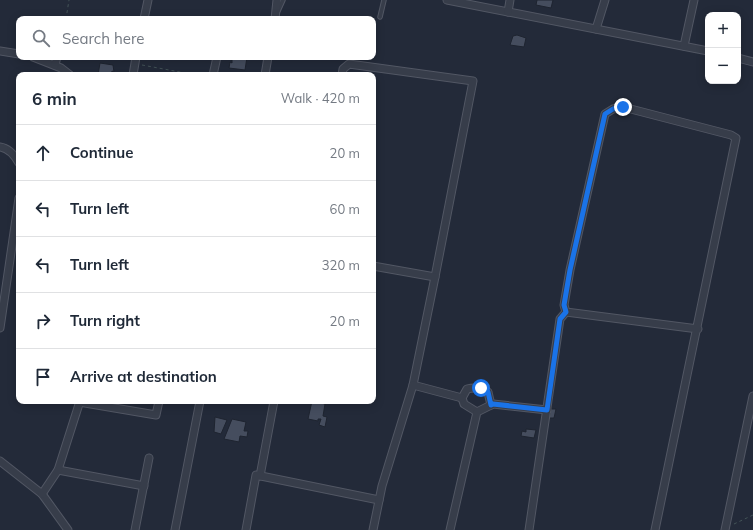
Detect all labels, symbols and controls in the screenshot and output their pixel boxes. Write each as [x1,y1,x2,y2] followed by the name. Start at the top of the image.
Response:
[705,12,741,84] map controls
[705,12,741,48] button: +
[16,16,376,60] search box
[30,27,52,49] icon: search
[62,29,144,48] text: Search here
[705,48,741,84] button: −
[32,88,77,109] text: 6 min
[281,90,360,106] text: Walk · 420 m
[614,98,632,116] route end
[32,142,54,164] icon: ahead
[70,143,133,162] text: Continue
[330,145,360,161] text: 20 m
[32,198,54,220] icon: left
[70,199,129,218] text: Turn left
[330,201,360,217] text: 60 m
[32,254,54,276] icon: left
[70,255,129,274] text: Turn left
[322,257,360,273] text: 320 m
[32,310,54,332] icon: right
[70,311,140,330] text: Turn right
[330,313,360,329] text: 20 m
[32,366,54,388] icon: arrive
[70,367,217,386] text: Arrive at destination
[472,379,490,397] route start

